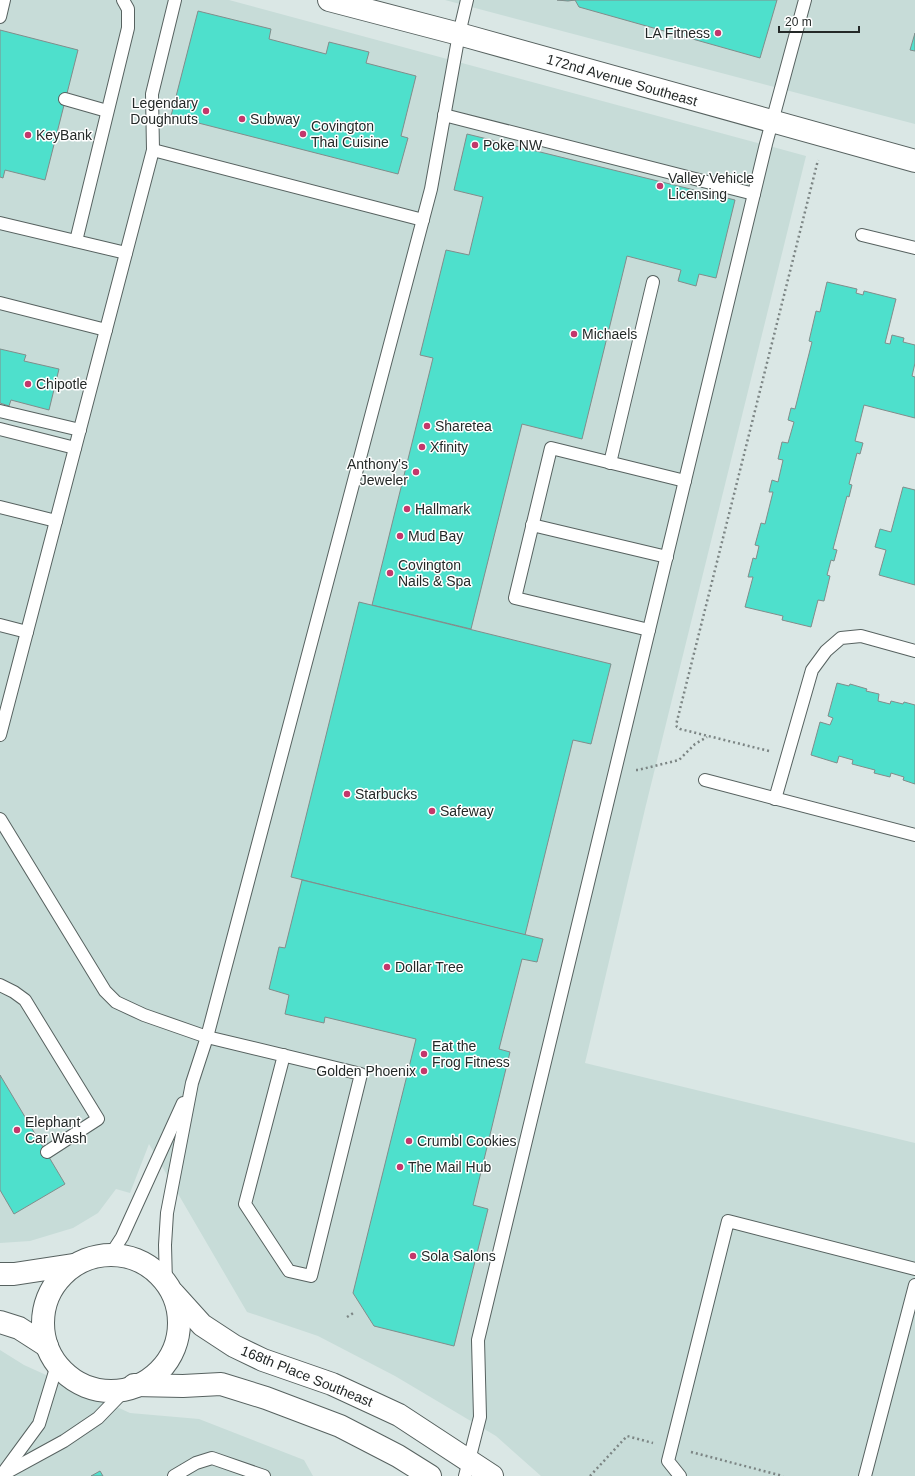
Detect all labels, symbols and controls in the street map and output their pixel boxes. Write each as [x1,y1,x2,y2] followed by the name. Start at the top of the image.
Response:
[779,8,859,34] scale bar
[785,15,812,29] text: 20 m
[645,25,710,41] place label: LA Fitness
[713,28,723,38] marker: LA Fitness
[545,51,699,109] street label: 172nd Avenue Southeast
[130,95,198,127] place label: Legendary Doughnuts
[201,106,211,116] marker: Legendary Doughnuts
[250,111,300,127] place label: Subway
[237,114,247,124] marker: Subway
[311,118,389,150] place label: Covington Thai Cuisine
[36,127,93,143] place label: KeyBank
[298,129,308,139] marker: Covington Thai Cuisine
[23,130,33,140] marker: KeyBank
[483,137,543,153] place label: Poke NW
[470,140,480,150] marker: Poke NW
[668,170,754,202] place label: Valley Vehicle Licensing
[655,181,665,191] marker: Valley Vehicle Licensing
[582,326,637,342] place label: Michaels
[569,329,579,339] marker: Michaels
[36,376,88,392] place label: Chipotle
[23,379,33,389] marker: Chipotle
[435,418,492,434] place label: Sharetea
[422,421,432,431] marker: Sharetea
[430,439,468,455] place label: Xfinity
[417,442,427,452] marker: Xfinity
[347,456,408,488] place label: Anthony's Jeweler
[411,467,421,477] marker: Anthony's Jeweler
[415,501,471,517] place label: Hallmark
[402,504,412,514] marker: Hallmark
[408,528,463,544] place label: Mud Bay
[395,531,405,541] marker: Mud Bay
[398,557,471,589] place label: Covington Nails & Spa
[385,568,395,578] marker: Covington Nails & Spa
[355,786,417,802] place label: Starbucks
[342,789,352,799] marker: Starbucks
[440,803,494,819] place label: Safeway
[427,806,437,816] marker: Safeway
[395,959,464,975] place label: Dollar Tree
[382,962,392,972] marker: Dollar Tree
[432,1038,510,1070] place label: Eat the Frog Fitness
[419,1049,429,1059] marker: Eat the Frog Fitness
[316,1063,416,1079] place label: Golden Phoenix
[419,1066,429,1076] marker: Golden Phoenix
[25,1114,87,1146] place label: Elephant Car Wash
[12,1125,22,1135] marker: Elephant Car Wash
[417,1133,517,1149] place label: Crumbl Cookies
[404,1136,414,1146] marker: Crumbl Cookies
[408,1159,491,1175] place label: The Mail Hub
[395,1162,405,1172] marker: The Mail Hub
[421,1248,496,1264] place label: Sola Salons
[408,1251,418,1261] marker: Sola Salons
[239,1342,375,1410] street label: 168th Place Southeast

